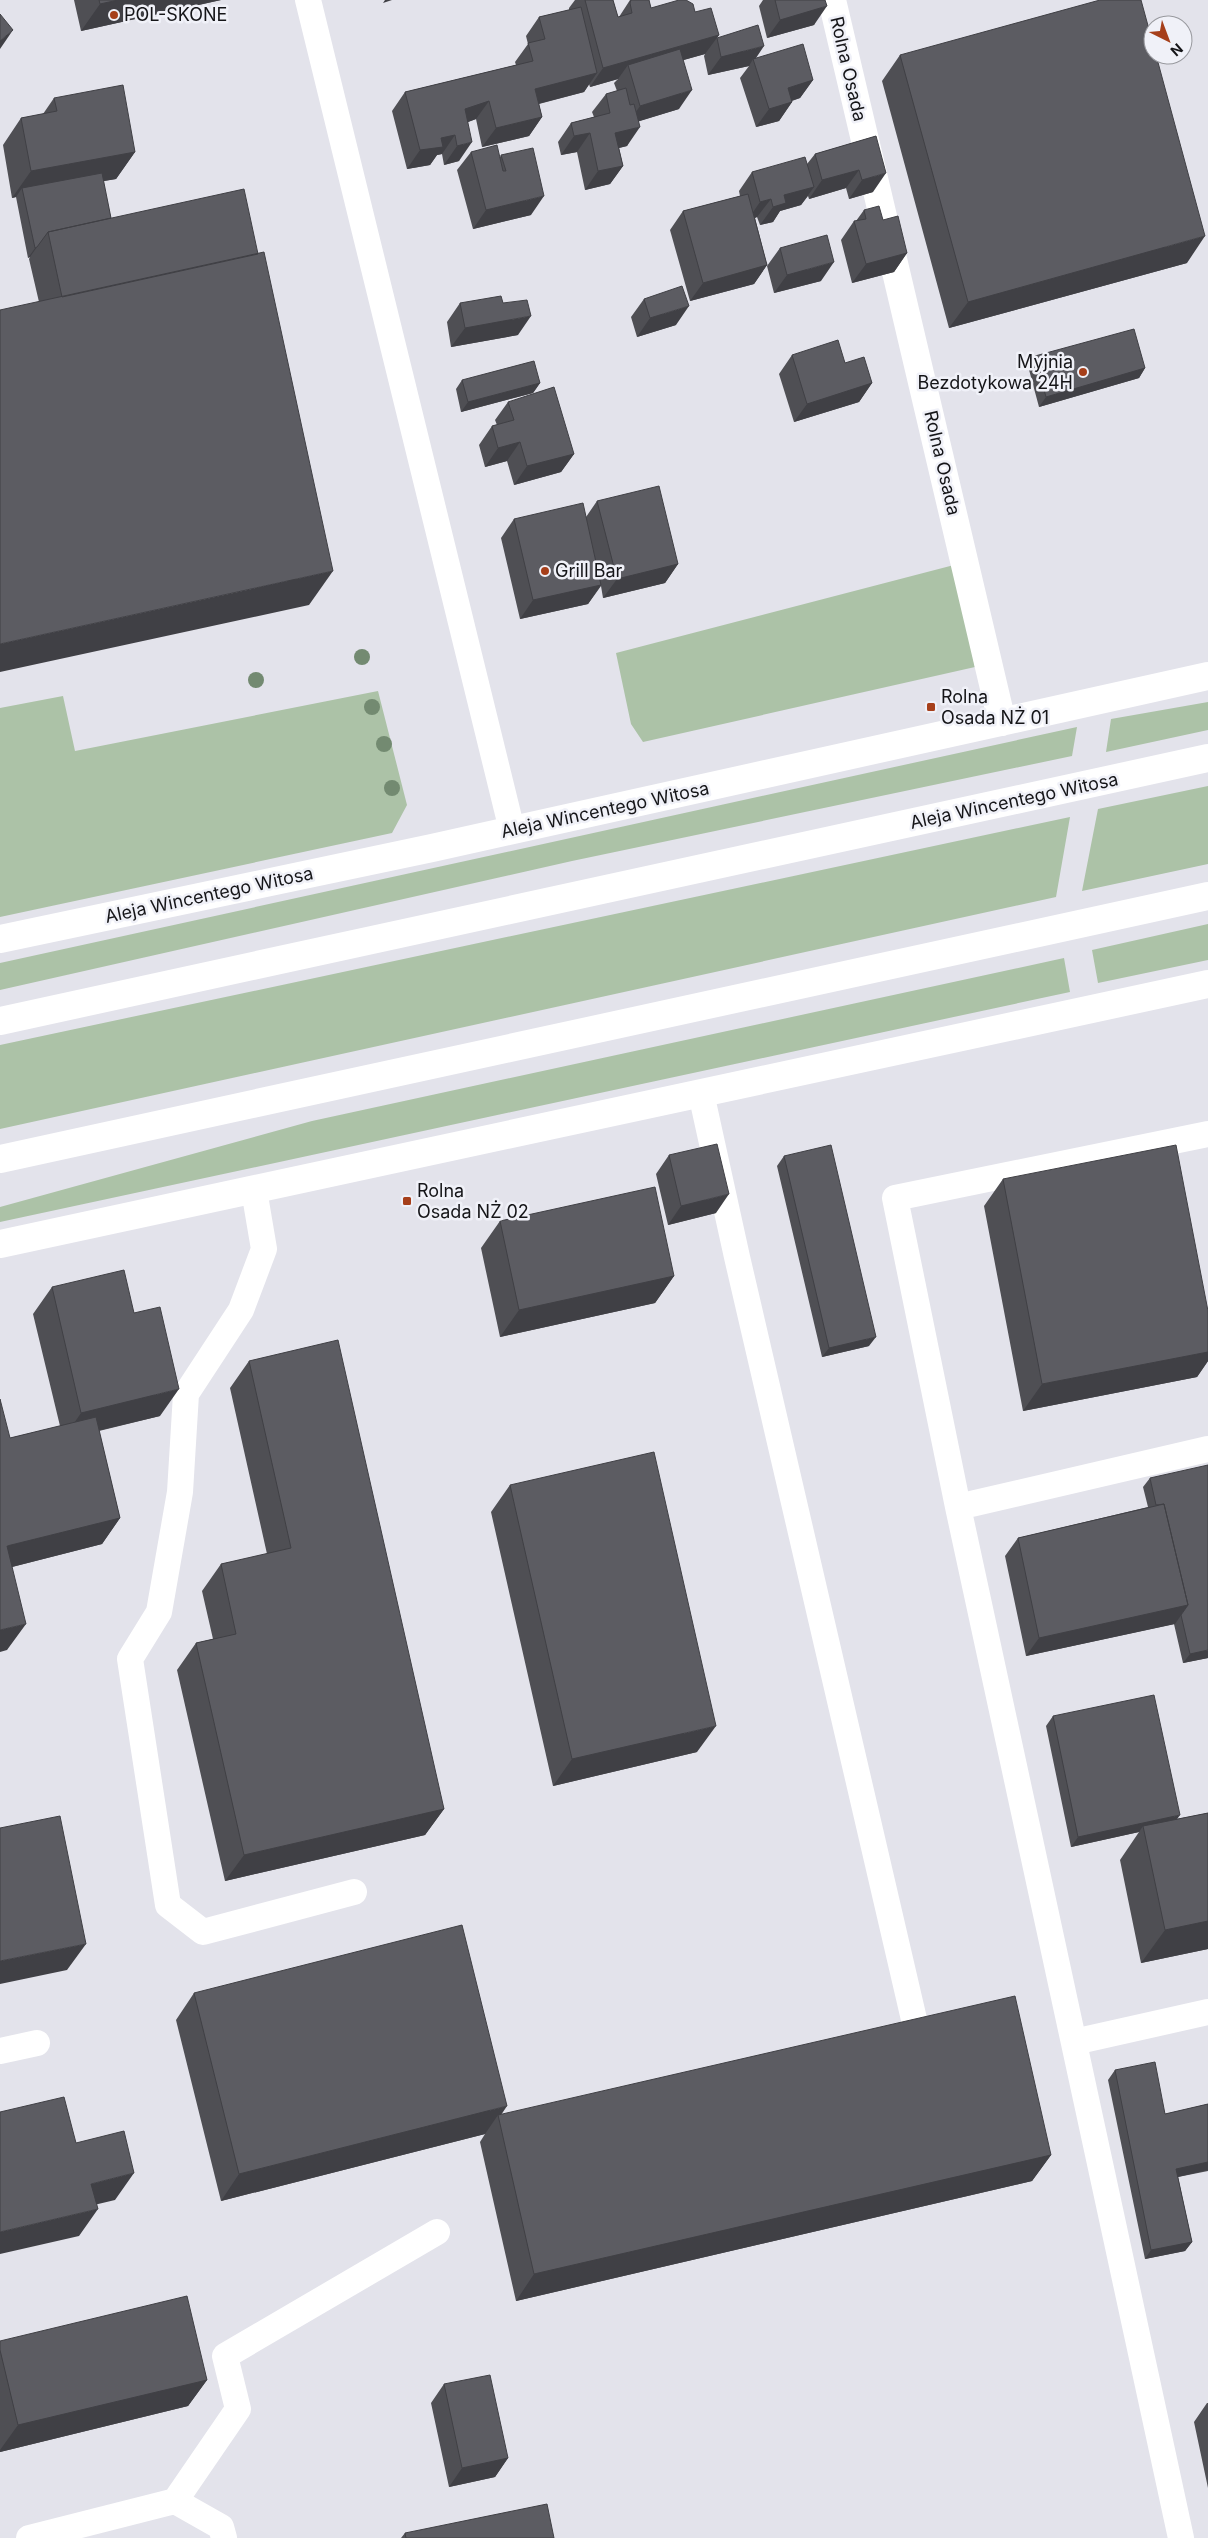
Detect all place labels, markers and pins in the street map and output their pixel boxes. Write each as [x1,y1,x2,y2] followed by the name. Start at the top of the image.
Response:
[124,4,227,25] place label: POL-SKONE
[108,9,120,21] marker: POL-SKONE
[918,351,1073,393] place label: Myjnia Bezdotykowa 24H
[1077,366,1089,378] marker: Myjnia Bezdotykowa 24H
[555,560,623,581] place label: Grill Bar
[539,565,551,577] marker: Grill Bar
[941,686,1049,728] place label: Rolna Osada NŻ 01
[925,701,937,713] marker: Rolna Osada NŻ 01
[417,1180,529,1222] place label: Rolna Osada NŻ 02
[401,1195,413,1207] marker: Rolna Osada NŻ 02

